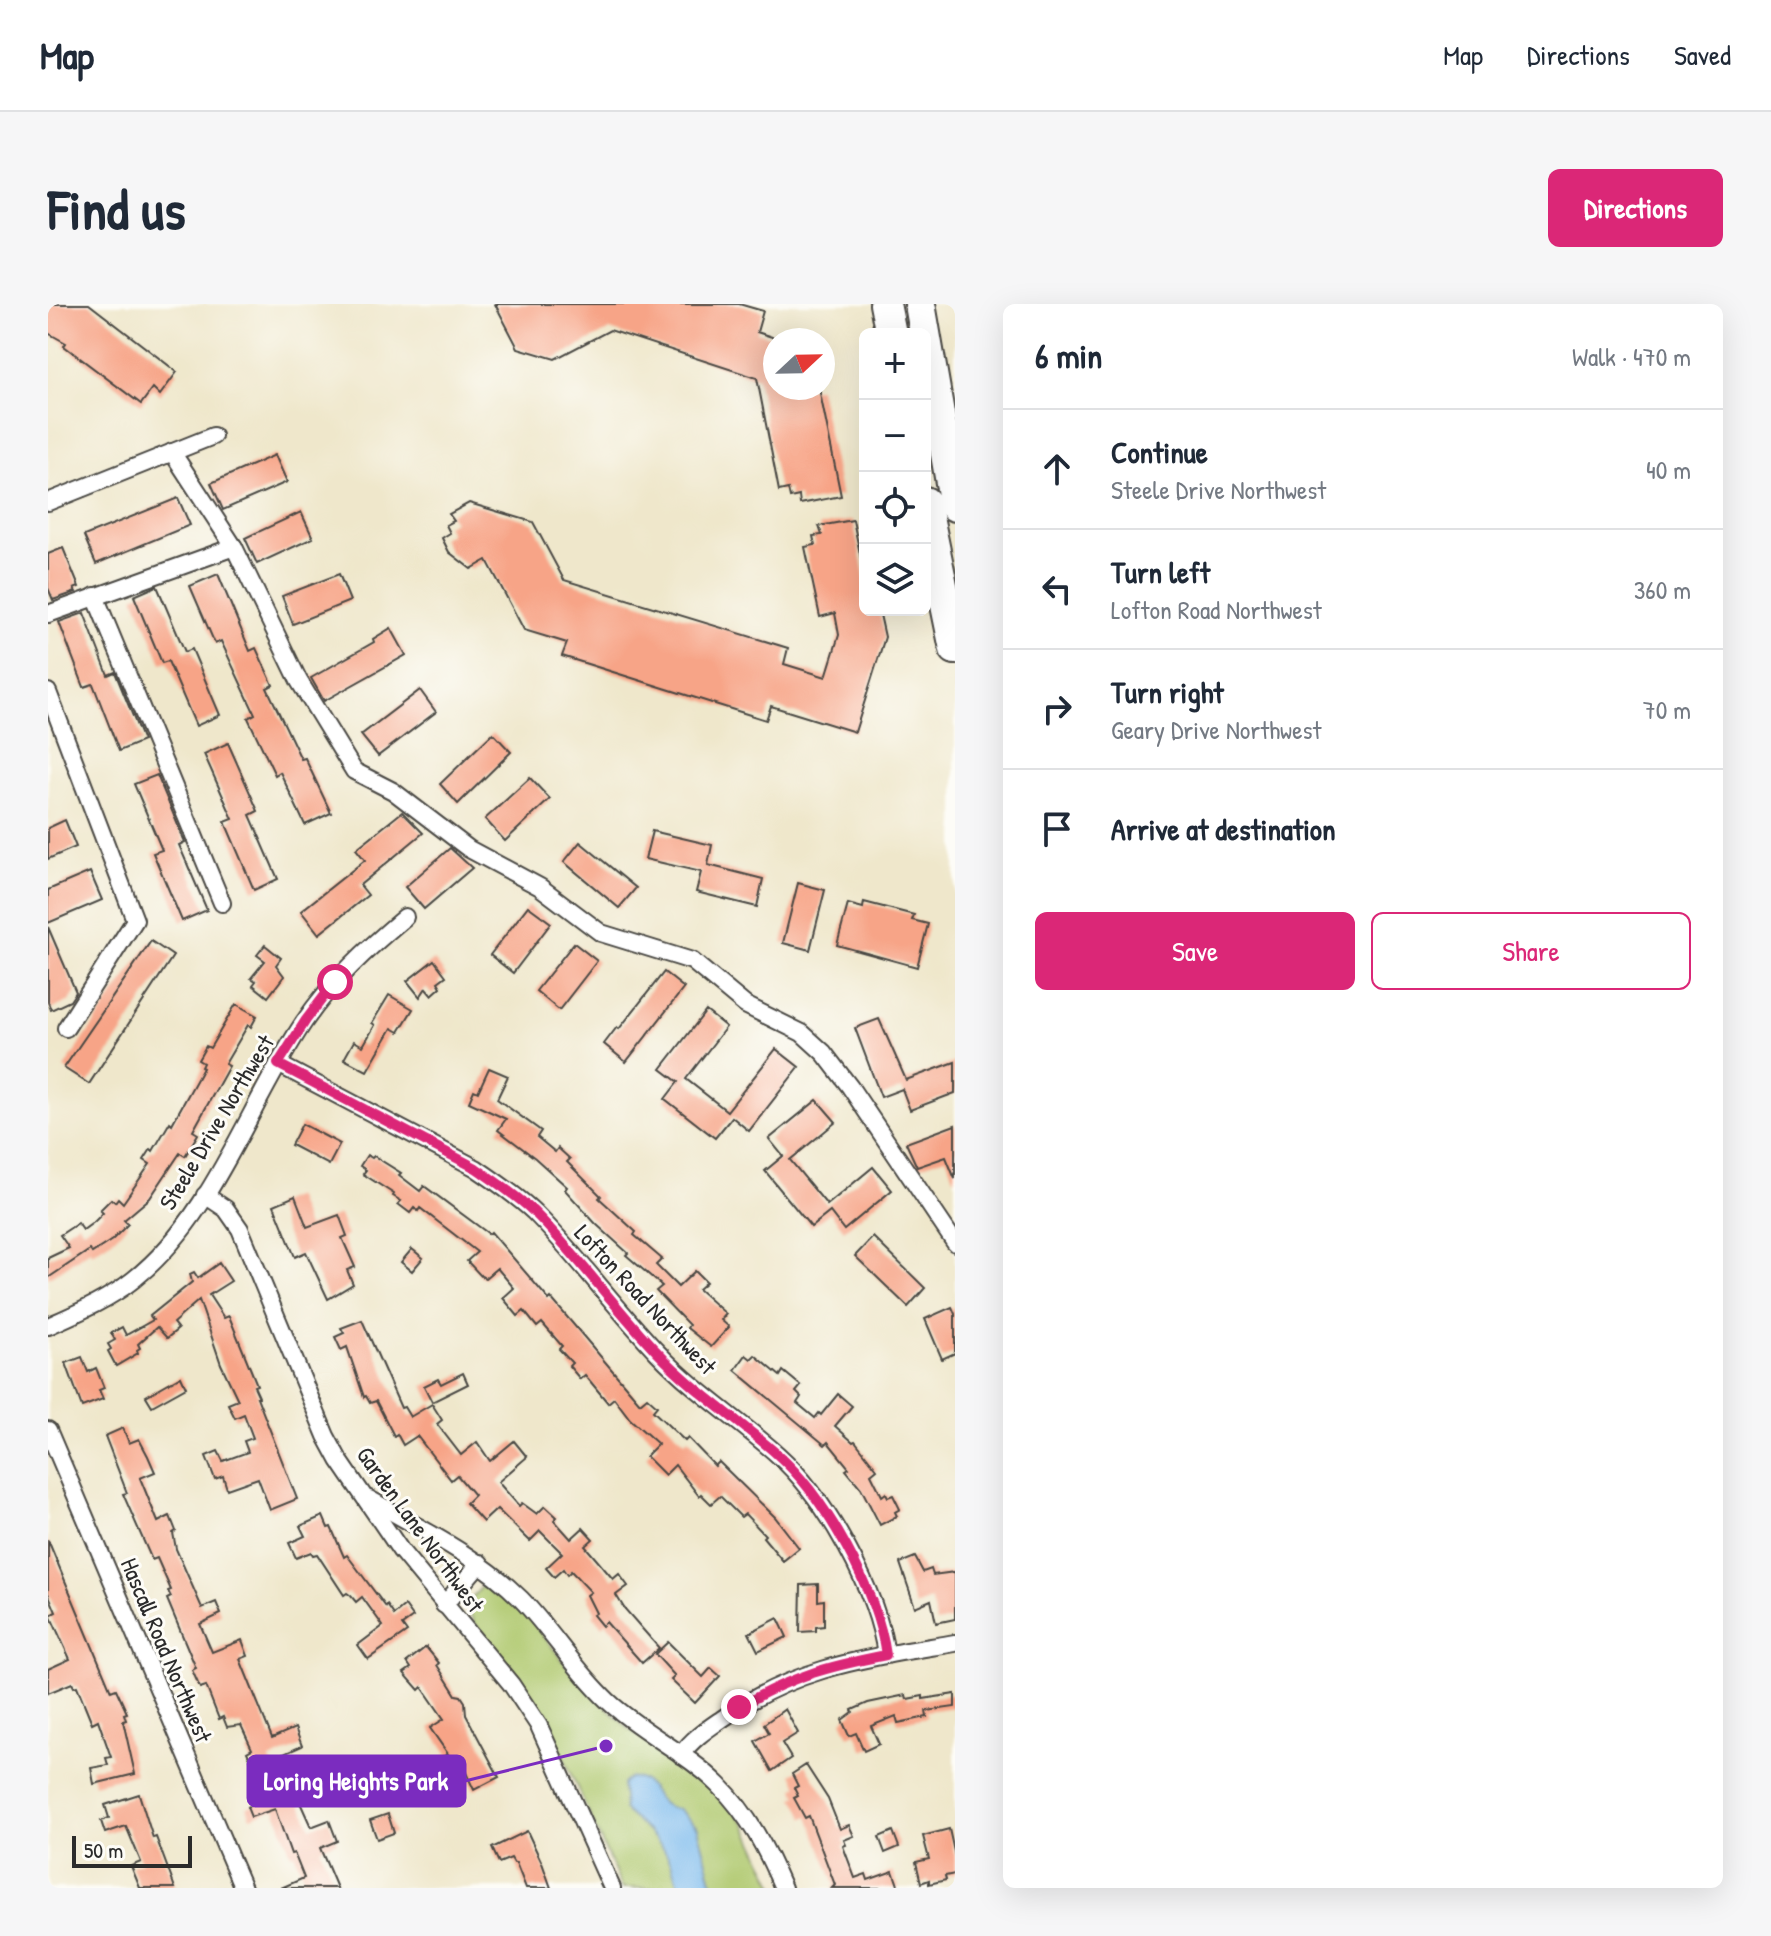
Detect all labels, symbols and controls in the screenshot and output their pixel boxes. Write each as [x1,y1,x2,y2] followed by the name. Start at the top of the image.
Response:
[40,29,94,81] text: Map
[1443,36,1483,74] text: Map
[1527,36,1630,74] text: Directions
[1674,36,1731,74] text: Saved
[1548,169,1723,247] button: Directions
[48,171,186,246] text: Find us
[763,328,835,400] north arrow
[859,328,931,616] map controls
[859,328,931,400] button: +
[1035,333,1103,379] text: 6 min
[1572,339,1691,374] text: Walk · 470 m
[859,400,931,472] button: −
[1111,432,1208,472] text: Continue
[1035,447,1079,491] icon: ahead
[1646,452,1691,487] text: 40 m
[859,472,931,544] button: locate
[1111,472,1326,507] text: Steele Drive Northwest
[859,544,931,616] button: layers
[1111,552,1210,592] text: Turn left
[1035,567,1079,611] icon: left
[1634,572,1691,607] text: 360 m
[1111,592,1322,627] text: Lofton Road Northwest
[1111,672,1224,712] text: Turn right
[1035,687,1079,731] icon: right
[1643,692,1691,727] text: 70 m
[1111,712,1321,747] text: Geary Drive Northwest
[1035,807,1079,851] icon: arrive
[1111,809,1336,849] text: Arrive at destination
[1035,912,1355,990] button: Save
[1371,912,1691,990] button: Share
[317,964,353,1000] route start
[151,1028,281,1215] street label: Steele Drive Northwest
[568,1217,725,1382] street label: Lofton Road Northwest
[350,1440,493,1619] street label: Garden Lane Northwest
[114,1553,221,1748] street label: Hascall Road Northwest
[721,1689,757,1725] route end
[248,1756,465,1806] callout: Loring Heights Park
[264,1763,448,1799] text: Loring Heights Park
[72,1832,192,1868] scale bar
[84,1835,123,1865] text: 50 m

